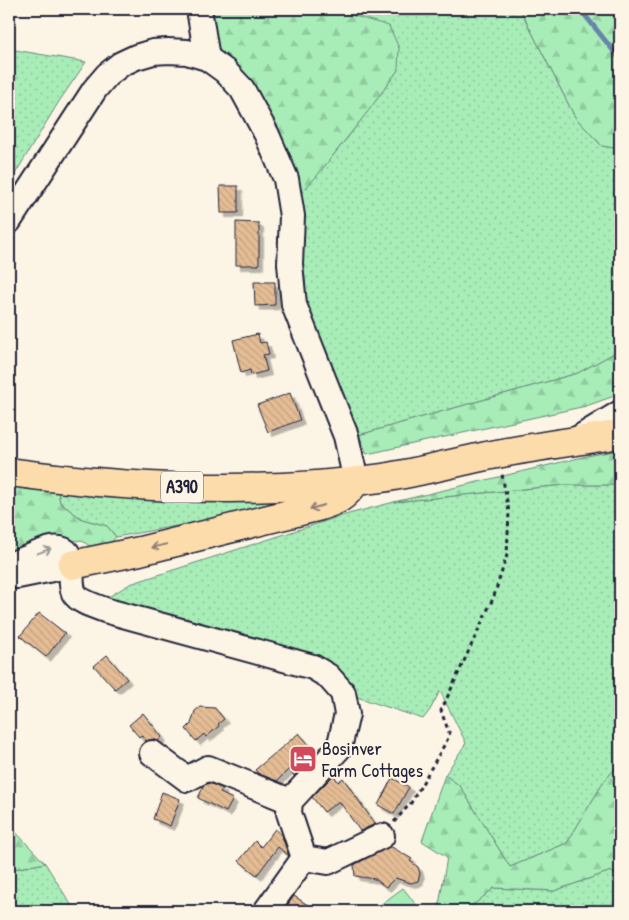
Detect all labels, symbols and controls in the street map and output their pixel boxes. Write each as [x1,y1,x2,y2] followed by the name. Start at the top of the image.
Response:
[161,472,203,502] road number: A390
[310,503,326,512] one-way arrow
[152,542,168,551] one-way arrow
[36,546,52,556] one-way arrow
[321,735,423,783] place label: Bosinver Farm Cottages
[288,744,318,774] hotel icon: Bosinver Farm Cottages

